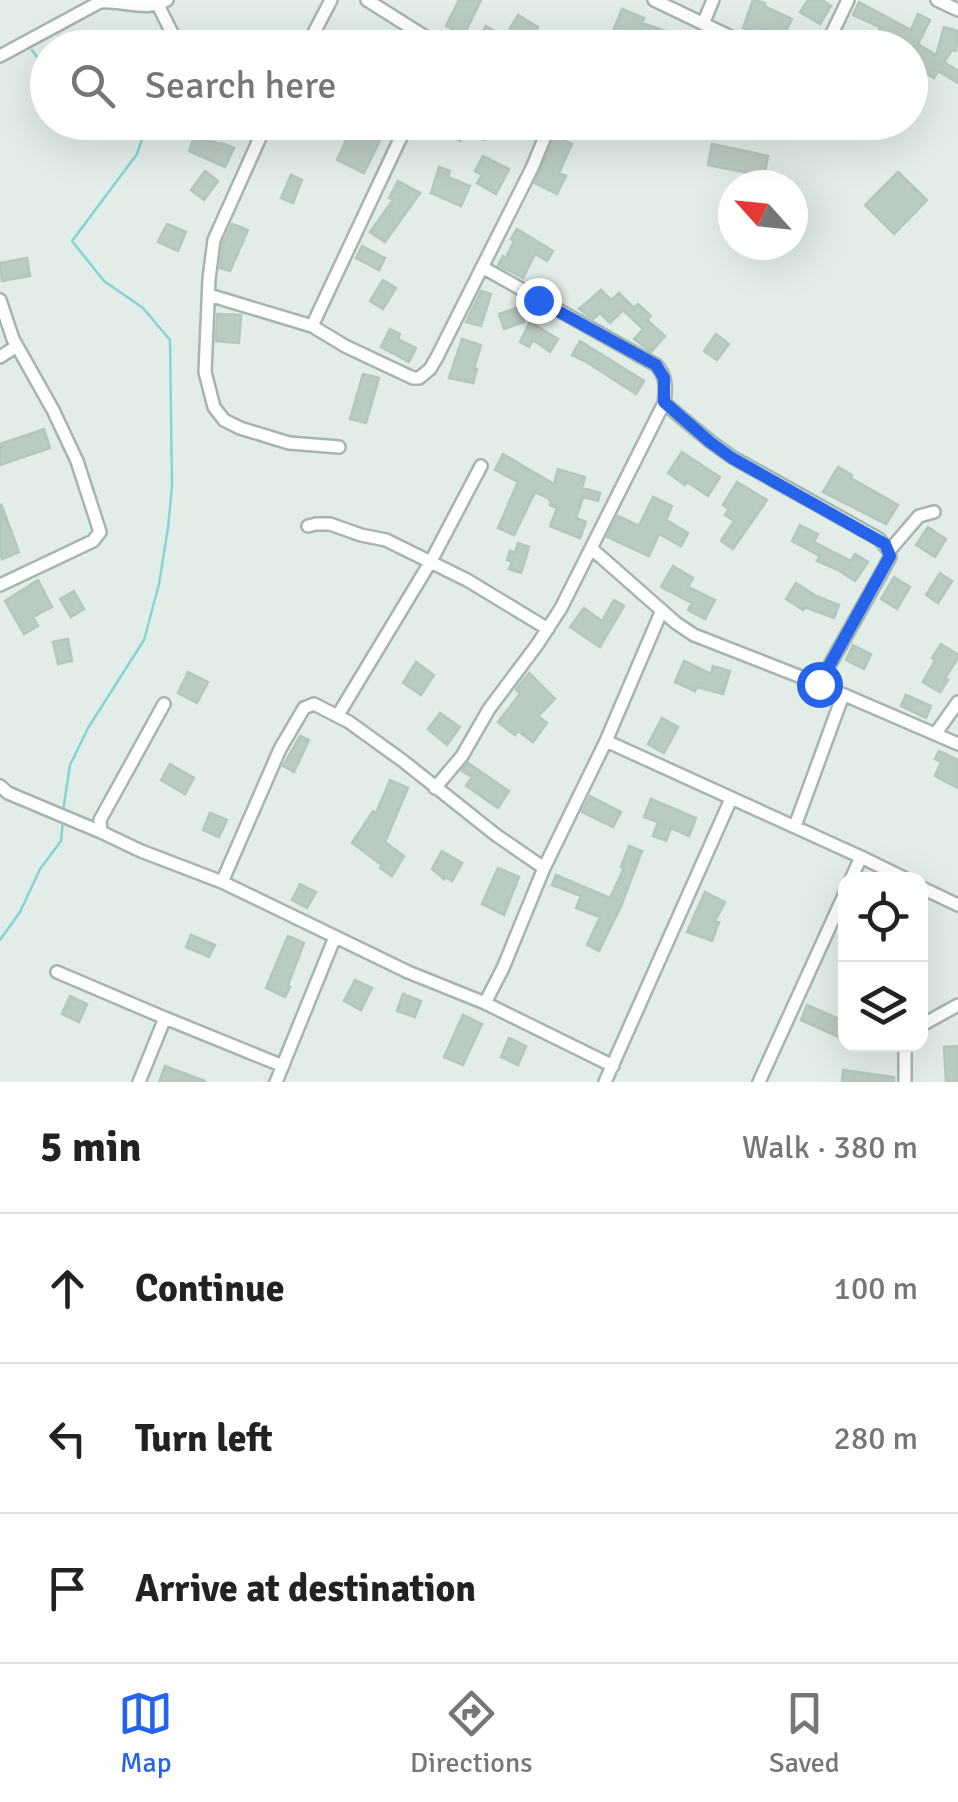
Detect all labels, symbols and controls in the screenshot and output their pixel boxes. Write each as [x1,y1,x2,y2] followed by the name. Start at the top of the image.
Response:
[30,30,928,140] search box
[65,58,120,113] icon: search
[145,62,337,109] text: Search here
[718,170,808,260] north arrow
[516,278,562,324] route end
[797,662,843,708] route start
[838,872,928,1052] map controls
[838,872,928,962] button: locate
[838,962,928,1052] button: layers
[40,1122,141,1173] text: 5 min
[742,1128,918,1167] text: Walk · 380 m
[40,1261,95,1316] icon: ahead
[135,1265,285,1312] text: Continue
[834,1269,918,1308] text: 100 m
[40,1411,95,1466] icon: left
[135,1415,273,1462] text: Turn left
[834,1419,918,1458] text: 280 m
[40,1561,95,1616] icon: arrive
[135,1565,476,1612] text: Arrive at destination
[118,1686,173,1780] tab: Map
[410,1686,532,1780] tab: Directions
[769,1686,840,1780] tab: Saved

